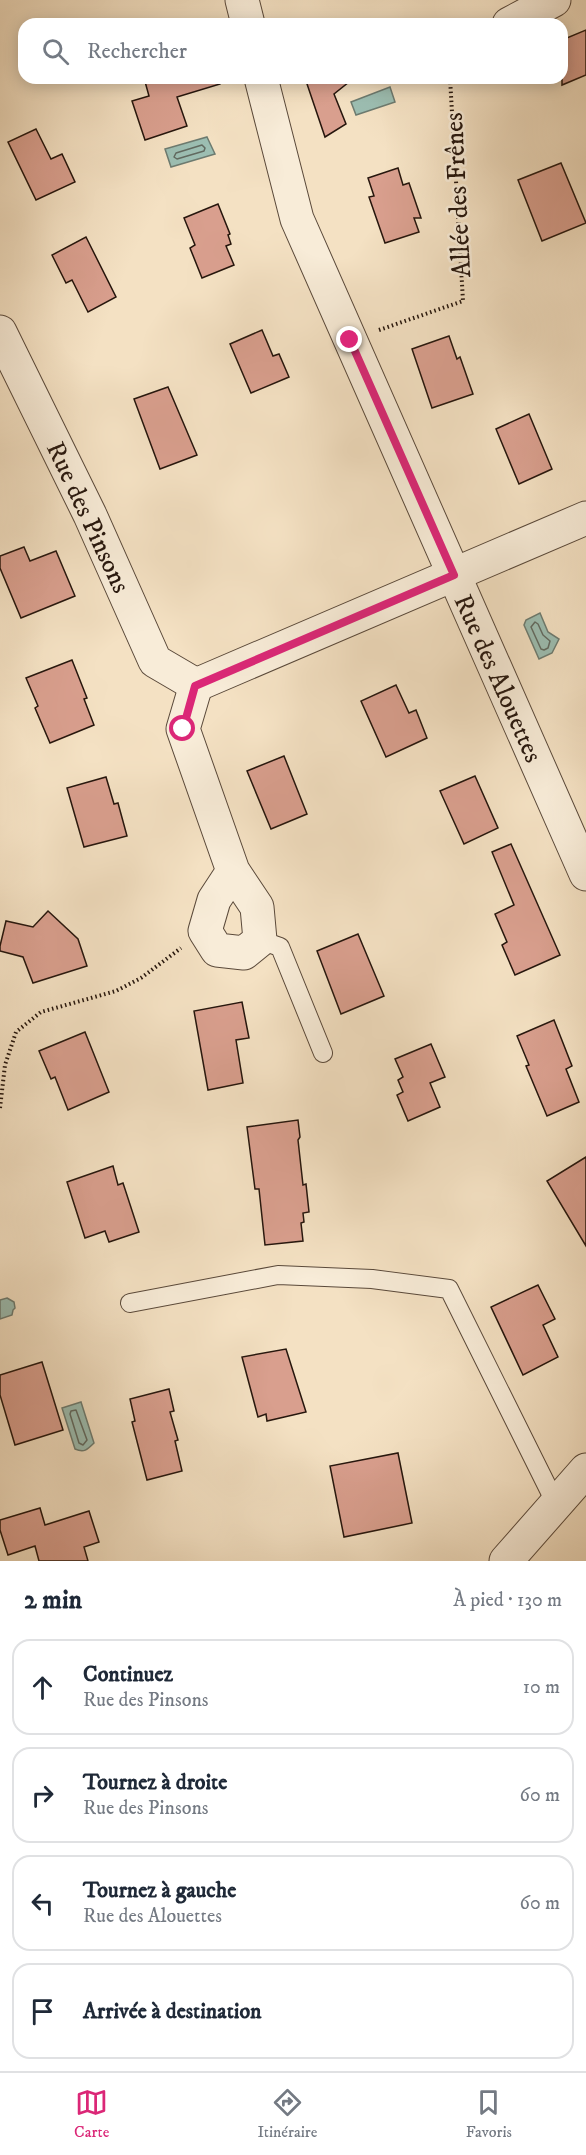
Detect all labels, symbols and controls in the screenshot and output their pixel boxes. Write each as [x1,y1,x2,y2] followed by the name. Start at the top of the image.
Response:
[18,18,568,84] search box
[39,35,72,68] icon: search
[87,38,187,65] text: Rechercher
[438,112,479,278] street label: Allée des Frênes
[336,326,362,352] route end
[38,437,137,599] street label: Rue des Pinsons
[446,589,549,768] street label: Rue des Alouettes
[169,715,195,741] route start
[24,1584,82,1617] text: 2 min
[453,1588,562,1613] text: À pied · 130 m
[83,1661,173,1688] text: Continuez
[26,1671,59,1704] icon: ahead
[523,1675,560,1700] text: 10 m
[83,1688,209,1713] text: Rue des Pinsons
[83,1769,227,1796] text: Tournez à droite
[26,1779,59,1812] icon: right
[520,1783,560,1808] text: 60 m
[83,1796,209,1821] text: Rue des Pinsons
[83,1877,236,1904] text: Tournez à gauche
[26,1887,59,1920] icon: left
[520,1891,560,1916] text: 60 m
[83,1904,222,1929] text: Rue des Alouettes
[26,1995,59,2028] icon: arrive
[83,1998,262,2025] text: Arrivée à destination
[74,2086,109,2142] tab: Carte
[257,2086,317,2142] tab: Itinéraire
[466,2086,512,2142] tab: Favoris

